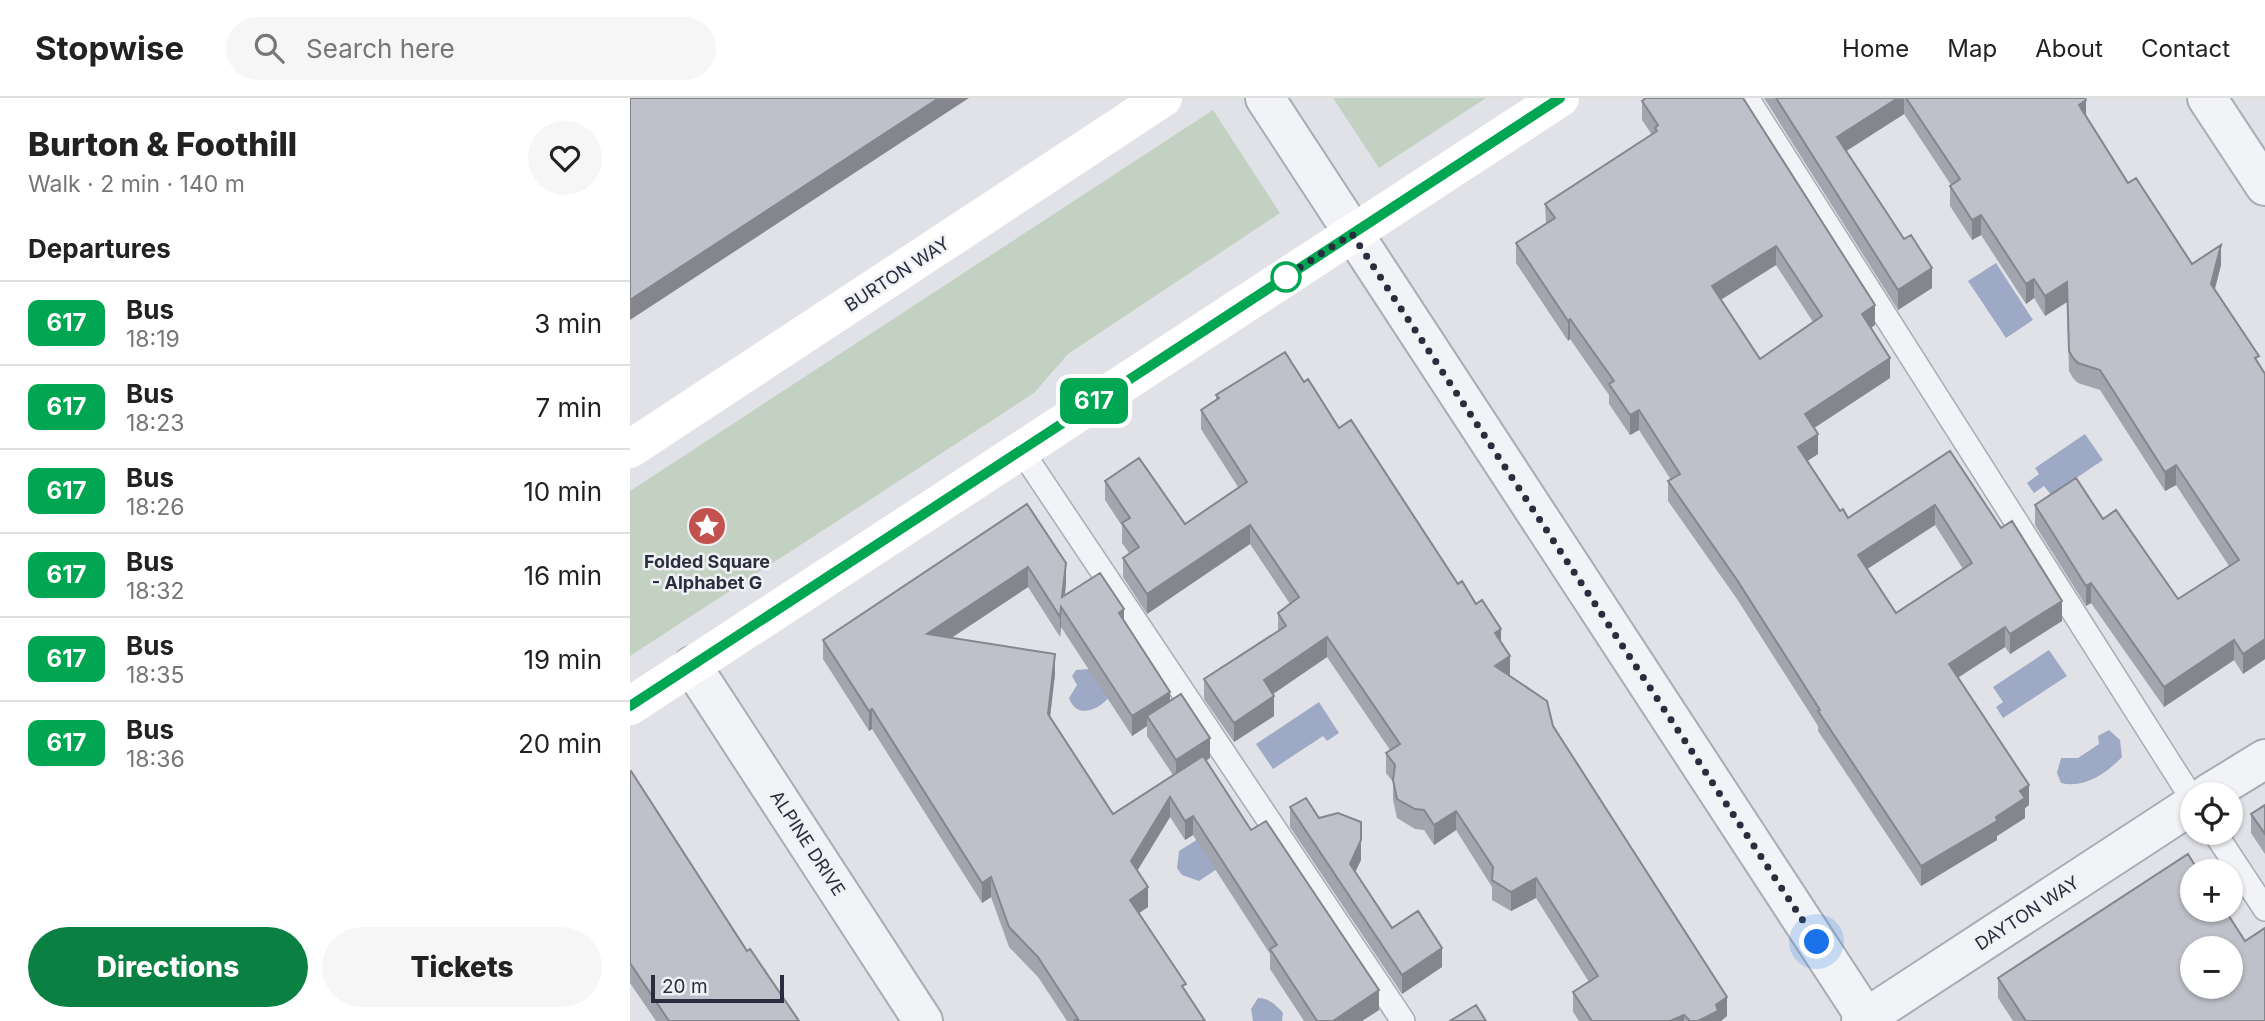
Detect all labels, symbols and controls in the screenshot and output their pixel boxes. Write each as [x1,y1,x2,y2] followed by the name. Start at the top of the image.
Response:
[226,17,716,80] search box
[35,28,184,68] text: Stopwise
[250,29,288,67] icon: search
[306,33,455,64] text: Search here
[1842,34,1909,63] text: Home
[1947,34,1997,63] text: Map
[2035,34,2103,63] text: About
[2141,34,2230,63] text: Contact
[528,121,602,195] button: heart
[28,124,297,164] text: Burton & Foothill
[28,170,245,198] text: Walk · 2 min · 140 m
[841,232,953,316] street label: BURTON WAY
[28,233,171,264] text: Departures
[1271,262,1301,292] unlabelled marker
[126,294,174,325] text: Bus
[47,308,86,337] text: 617
[534,308,602,339] text: 3 min
[126,325,180,353] text: 18:19
[126,378,174,409] text: Bus
[1054,378,1134,424] line badge: 617
[1074,386,1114,415] text: 617
[47,392,86,421] text: 617
[536,392,602,423] text: 7 min
[126,409,184,437] text: 18:23
[126,462,174,493] text: Bus
[47,476,86,505] text: 617
[523,476,602,507] text: 10 min
[126,493,185,521] text: 18:26
[686,505,728,547] place icon: Folded Square - Alphabet G
[126,546,174,577] text: Bus
[644,551,770,593] place label: Folded Square - Alphabet G
[47,560,86,589] text: 617
[524,560,602,591] text: 16 min
[126,577,184,605] text: 18:32
[126,630,174,661] text: Bus
[47,644,86,673] text: 617
[524,644,602,675] text: 19 min
[126,661,184,689] text: 18:35
[126,714,174,745] text: Bus
[47,728,86,757] text: 617
[518,728,602,759] text: 20 min
[126,745,185,773] text: 18:36
[2180,782,2243,999] map controls
[2180,782,2243,845] button: locate
[766,787,850,899] street label: ALPINE DRIVE
[2180,859,2243,922] button: +
[1971,872,2083,954] street label: DAYTON WAY
[1799,924,1834,959] your location
[28,927,308,1007] button: Directions
[322,927,602,1007] button: Tickets
[2180,936,2243,999] button: −
[651,972,784,1004] scale bar
[662,975,708,998] text: 20 m

